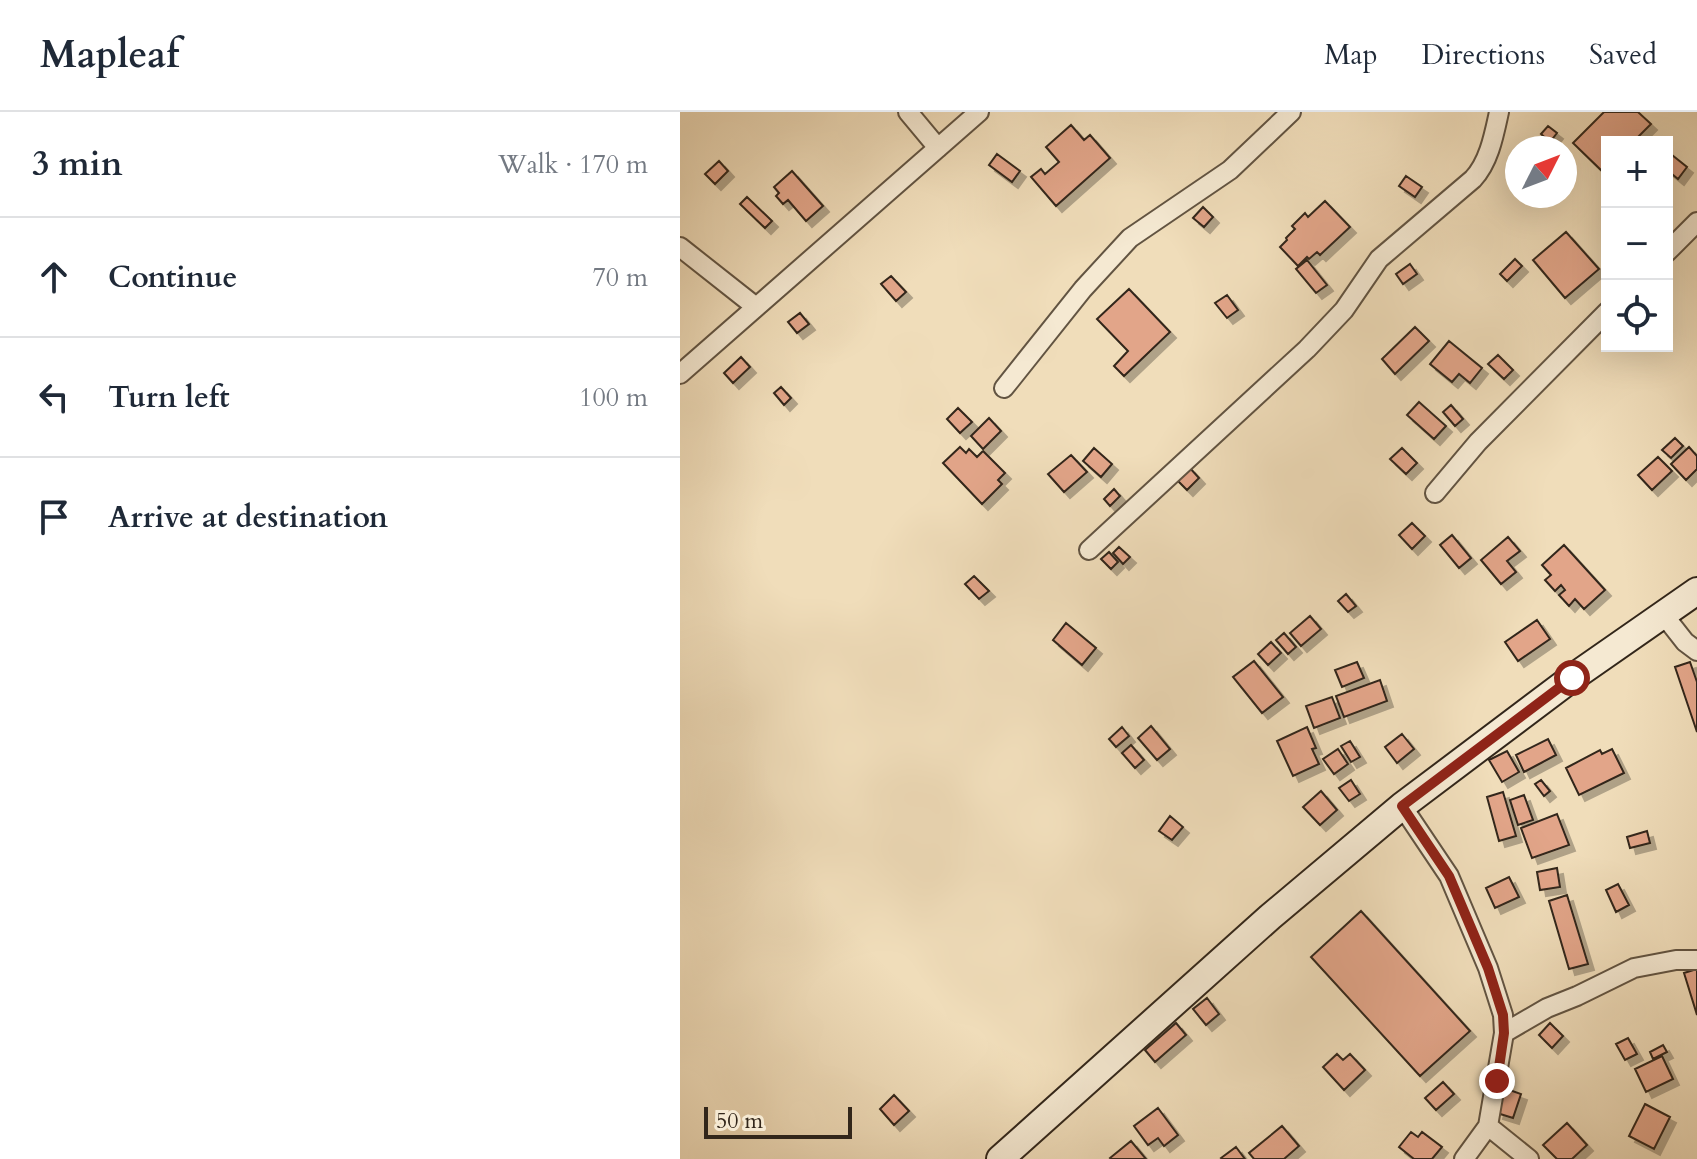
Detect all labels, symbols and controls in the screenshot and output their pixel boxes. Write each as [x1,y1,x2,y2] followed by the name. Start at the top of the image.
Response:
[40,29,179,81] text: Mapleaf
[1324,36,1378,74] text: Map
[1422,36,1545,74] text: Directions
[1589,36,1657,74] text: Saved
[1505,136,1577,208] north arrow
[1601,136,1673,352] map controls
[1601,136,1673,208] button: +
[32,141,123,187] text: 3 min
[498,147,648,182] text: Walk · 170 m
[1601,208,1673,280] button: −
[32,255,76,299] icon: ahead
[108,257,237,298] text: Continue
[592,260,648,295] text: 70 m
[1601,280,1673,352] button: locate
[32,375,76,419] icon: left
[108,377,230,418] text: Turn left
[579,380,648,415] text: 100 m
[32,495,76,539] icon: arrive
[108,497,388,538] text: Arrive at destination
[1554,660,1590,696] route start
[1479,1063,1515,1099] route end
[704,1103,852,1139] scale bar
[716,1106,763,1136] text: 50 m

